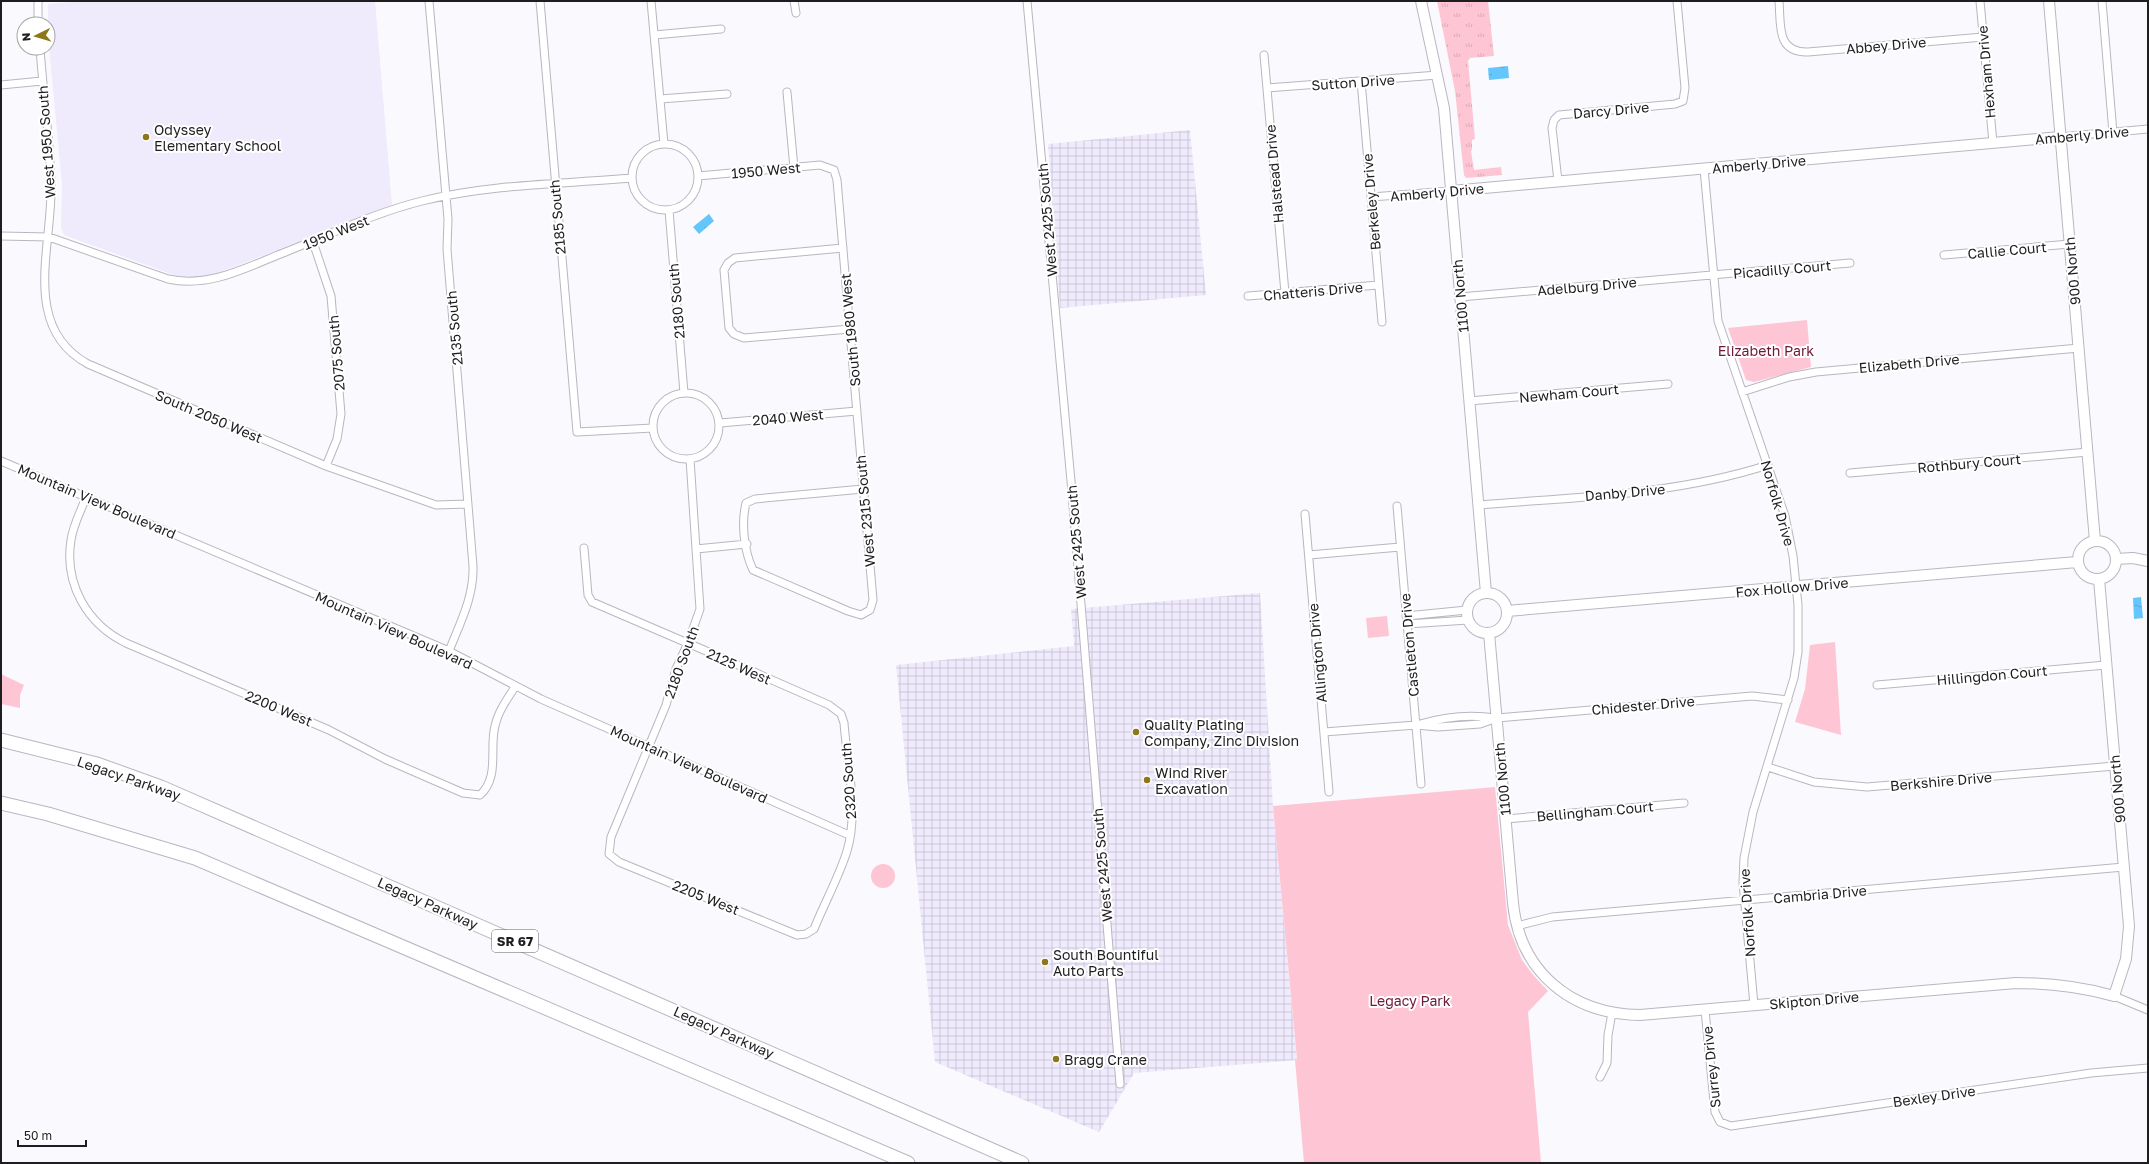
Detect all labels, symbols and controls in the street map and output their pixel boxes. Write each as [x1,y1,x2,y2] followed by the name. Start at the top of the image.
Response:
[16,16,56,56] north arrow
[1973,25,1999,119] street label: Hexham Drive
[19,32,32,42] text: N
[1845,33,1927,57] street label: Abbey Drive
[1311,71,1395,93] street label: Sutton Drive
[34,85,58,199] street label: West 1950 South
[1572,98,1650,122] street label: Darcy Drive
[154,121,281,154] place label: Odyssey Elementary School
[2034,122,2130,148] street label: Amberly Drive
[1261,124,1287,224] street label: Halstead Drive
[141,132,151,142] marker: Odyssey Elementary School
[1711,151,1807,177] street label: Amberly Drive
[1358,153,1384,251] street label: Berkeley Drive
[731,158,801,182] street label: 1950 West
[1034,162,1060,278] street label: West 2425 South
[545,179,569,255] street label: 2185 South
[1389,179,1485,205] street label: Amberly Drive
[301,211,371,253] street label: 1950 West
[2061,236,2083,306] street label: 900 North
[1967,238,2047,262] street label: Callie Court
[1732,256,1832,282] street label: Picadilly Court
[1448,259,1472,333] street label: 1100 North
[664,263,688,339] street label: 2180 South
[837,273,863,387] street label: South 1980 West
[1537,273,1637,299] street label: Adelburg Drive
[1262,278,1364,304] street label: Chatteris Drive
[442,290,466,366] street label: 2135 South
[324,314,348,392] street label: 2075 South
[1718,342,1814,359] park label: Elizabeth Park
[1858,350,1960,376] street label: Elizabeth Drive
[1518,380,1620,406] street label: Newham Court
[153,386,265,446] street label: South 2050 West
[752,405,824,429] street label: 2040 West
[1916,450,2022,476] street label: Rothbury Court
[852,454,878,568] street label: West 2315 South
[1758,458,1798,548] street label: Norfolk Drive
[15,460,179,542] street label: Mountain View Boulevard
[1584,480,1666,504] street label: Danby Drive
[1063,484,1089,600] street label: West 2425 South
[1735,574,1849,600] street label: Fox Hollow Drive
[313,588,475,672] street label: Mountain View Boulevard
[1396,593,1422,697] street label: Castleton Drive
[1304,603,1330,703] street label: Allington Drive
[660,624,702,700] street label: 2180 South
[704,644,774,688] street label: 2125 West
[1936,662,2048,688] street label: Hillingdon Court
[243,686,315,730] street label: 2200 West
[1591,692,1695,718] street label: Chidester Drive
[1144,716,1299,749] place label: Quality Plating Company, Zinc Division
[608,722,770,806] street label: Mountain View Boulevard
[1131,727,1141,737] marker: Quality Plating Company, Zinc Division
[837,742,859,820] street label: 2320 South
[1490,742,1514,816] street label: 1100 North
[75,752,183,804] street label: Legacy Parkway
[2106,754,2128,824] street label: 900 North
[1155,764,1228,797] place label: Wind River Excavation
[1889,768,1993,794] street label: Berkshire Drive
[1142,775,1152,785] marker: Wind River Excavation
[1536,797,1654,825] street label: Bellingham Court
[1089,807,1115,923] street label: West 2425 South
[1735,868,1759,958] street label: Norfolk Drive
[375,873,481,933] street label: Legacy Parkway
[670,876,742,918] street label: 2205 West
[1773,881,1867,907] street label: Cambria Drive
[492,930,538,952] road number: SR 67
[1053,946,1159,979] place label: South Bountiful Auto Parts
[1040,957,1050,967] marker: South Bountiful Auto Parts
[1768,988,1860,1012] street label: Skipton Drive
[1369,992,1451,1009] park label: Legacy Park
[671,1002,777,1062] street label: Legacy Parkway
[1698,1025,1724,1109] street label: Surrey Drive
[1064,1051,1147,1068] place label: Bragg Crane
[1051,1054,1061,1064] marker: Bragg Crane
[1892,1082,1976,1110] street label: Bexley Drive
[18,1122,86,1148] scale bar
[24,1128,52,1143] text: 50 m

